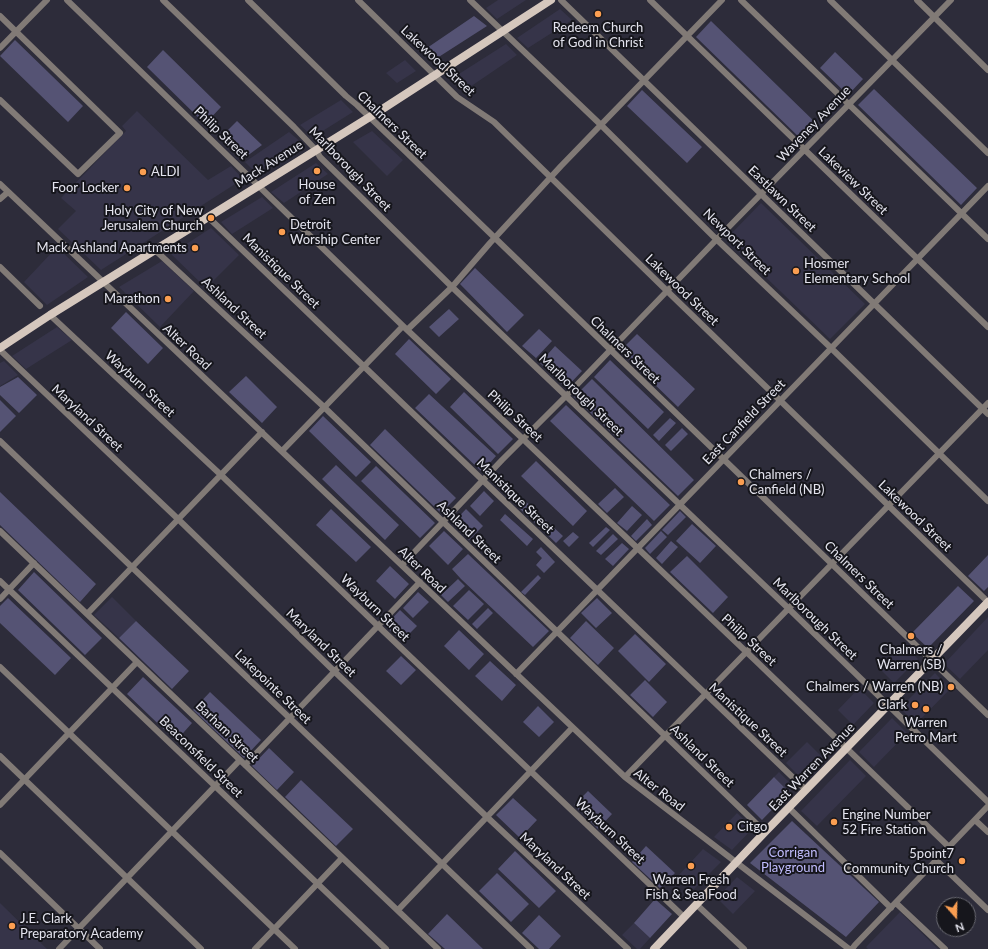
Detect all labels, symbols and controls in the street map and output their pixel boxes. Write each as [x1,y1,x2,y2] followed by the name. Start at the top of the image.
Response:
[593,9,603,19] marker: Redeem Church of God in Christ
[553,20,643,51] place label: Redeem Church of God in Christ
[398,23,478,99] street label: Lakewood Street
[774,83,854,165] street label: Waveney Avenue
[354,88,430,162] street label: Chalmers Street
[191,103,251,163] street label: Philip Street
[306,123,394,215] street label: Marlborough Street
[232,137,306,191] street label: Mack Avenue
[815,144,891,218] street label: Lakeview Street
[745,163,819,235] street label: Eastlawn Street
[151,164,180,180] place label: ALDI
[312,166,322,176] marker: House of Zen
[138,167,148,177] marker: ALDI
[299,177,335,208] place label: House of Zen
[52,180,119,196] place label: Foor Locker
[122,183,132,193] marker: Foor Locker
[102,203,203,234] place label: Holy City of New Jerusalem Church
[700,206,774,278] street label: Newport Street
[206,213,216,223] marker: Holy City of New Jerusalem Church
[290,217,380,248] place label: Detroit Worship Center
[277,227,287,237] marker: Detroit Worship Center
[239,230,323,312] street label: Manistique Street
[37,240,187,256] place label: Mack Ashland Apartments
[190,243,200,253] marker: Mack Ashland Apartments
[642,251,722,329] street label: Lakewood Street
[804,256,910,287] place label: Hosmer Elementary School
[791,266,801,276] marker: Hosmer Elementary School
[198,274,270,342] street label: Ashland Street
[104,291,160,307] place label: Marathon
[163,294,173,304] marker: Marathon
[587,313,663,387] street label: Chalmers Street
[160,321,214,373] street label: Alter Road
[102,348,178,420] street label: Wayburn Street
[535,351,627,439] street label: Marlborough Street
[699,376,789,468] street label: East Canfield Street
[48,381,126,455] street label: Maryland Street
[484,387,546,445] street label: Philip Street
[473,455,557,537] street label: Manistique Street
[749,467,825,498] place label: Chalmers / Canfield (NB)
[736,477,746,487] marker: Chalmers / Canfield (NB)
[875,477,955,555] street label: Lakewood Street
[434,497,504,567] street label: Ashland Street
[821,538,897,612] street label: Chalmers Street
[395,543,449,597] street label: Alter Road
[337,571,413,645] street label: Wayburn Street
[769,575,861,663] street label: Marlborough Street
[283,606,359,680] street label: Maryland Street
[718,611,780,669] street label: Philip Street
[906,631,916,641] marker: Chalmers / Warren (SB)
[877,642,945,673] place label: Chalmers / Warren (SB)
[232,647,314,727] street label: Lakepointe Street
[806,679,943,695] place label: Chalmers / Warren (NB)
[706,680,790,760] street label: Manistique Street
[946,682,956,692] marker: Chalmers / Warren (NB)
[877,697,907,713] place label: Clark
[192,698,262,766] street label: Barham Street
[910,700,920,710] marker: Clark
[921,704,931,714] marker: Warren Petro Mart
[156,713,246,801] street label: Beaconsfield Street
[895,715,957,746] place label: Warren Petro Mart
[766,720,858,814] street label: East Warren Avenue
[667,721,737,791] street label: Ashland Street
[630,765,688,815] street label: Alter Road
[572,795,648,867] street label: Wayburn Street
[842,807,931,838] place label: Engine Number 52 Fire Station
[829,817,839,827] marker: Engine Number 52 Fire Station
[737,819,767,835] place label: Citgo
[724,822,734,832] marker: Citgo
[516,829,594,903] street label: Maryland Street
[761,845,825,876] park label: Corrigan Playground
[843,846,954,877] place label: 5point7 Community Church
[957,856,967,866] marker: 5point7 Community Church
[686,861,696,871] marker: Warren Fresh Fish & Sea Food
[645,872,737,903] place label: Warren Fresh Fish & Sea Food
[936,897,976,937] north arrow
[20,911,143,942] place label: J.E. Clark Preparatory Academy
[954,920,966,935] text: N
[7,921,17,931] marker: J.E. Clark Preparatory Academy

